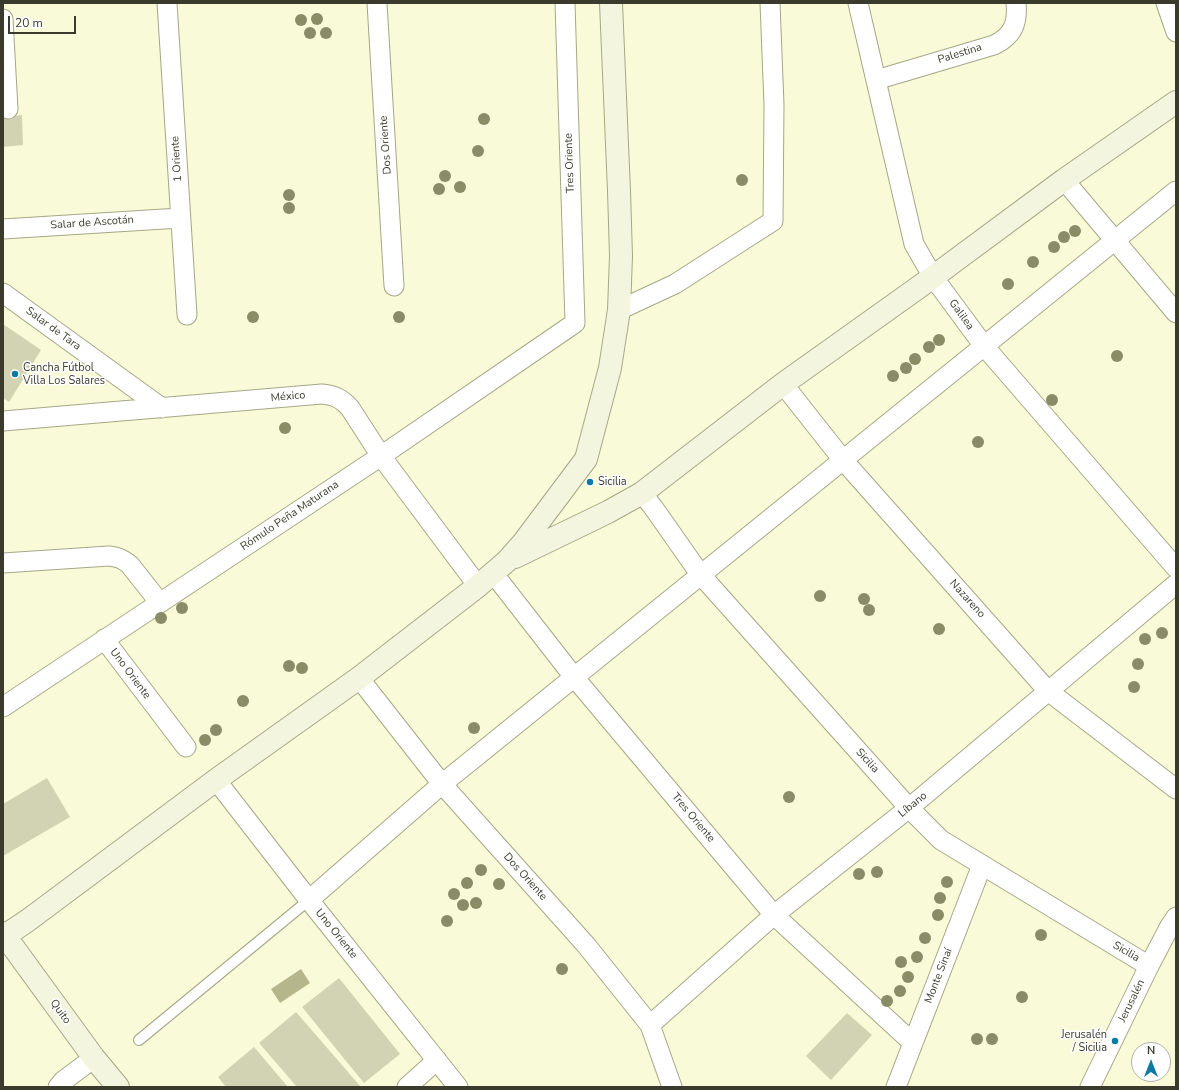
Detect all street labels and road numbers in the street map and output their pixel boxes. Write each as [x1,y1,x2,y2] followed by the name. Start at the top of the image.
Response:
[936,41,984,67] street label: Palestina
[377,115,395,175] street label: Dos Oriente
[562,133,578,193] street label: Tres Oriente
[169,136,185,182] street label: 1 Oriente
[50,213,134,233] street label: Salar de Ascotán
[946,297,976,333] street label: Galilea
[23,305,83,353] street label: Salar de Tara
[270,389,306,405] street label: México
[238,478,342,554] street label: Rómulo Peña Maturana
[946,577,988,621] street label: Nazareno
[107,646,153,702] street label: Uno Oriente
[853,746,881,776] street label: Sicilia
[896,789,930,821] street label: Líbano
[669,791,717,845] street label: Tres Oriente
[500,851,550,903] street label: Dos Oriente
[312,907,360,961] street label: Uno Oriente
[1110,939,1142,965] street label: Sicilia
[922,946,956,1006] street label: Monte Sinaí
[1116,977,1148,1025] street label: Jerusalén
[47,997,73,1027] street label: Quito

